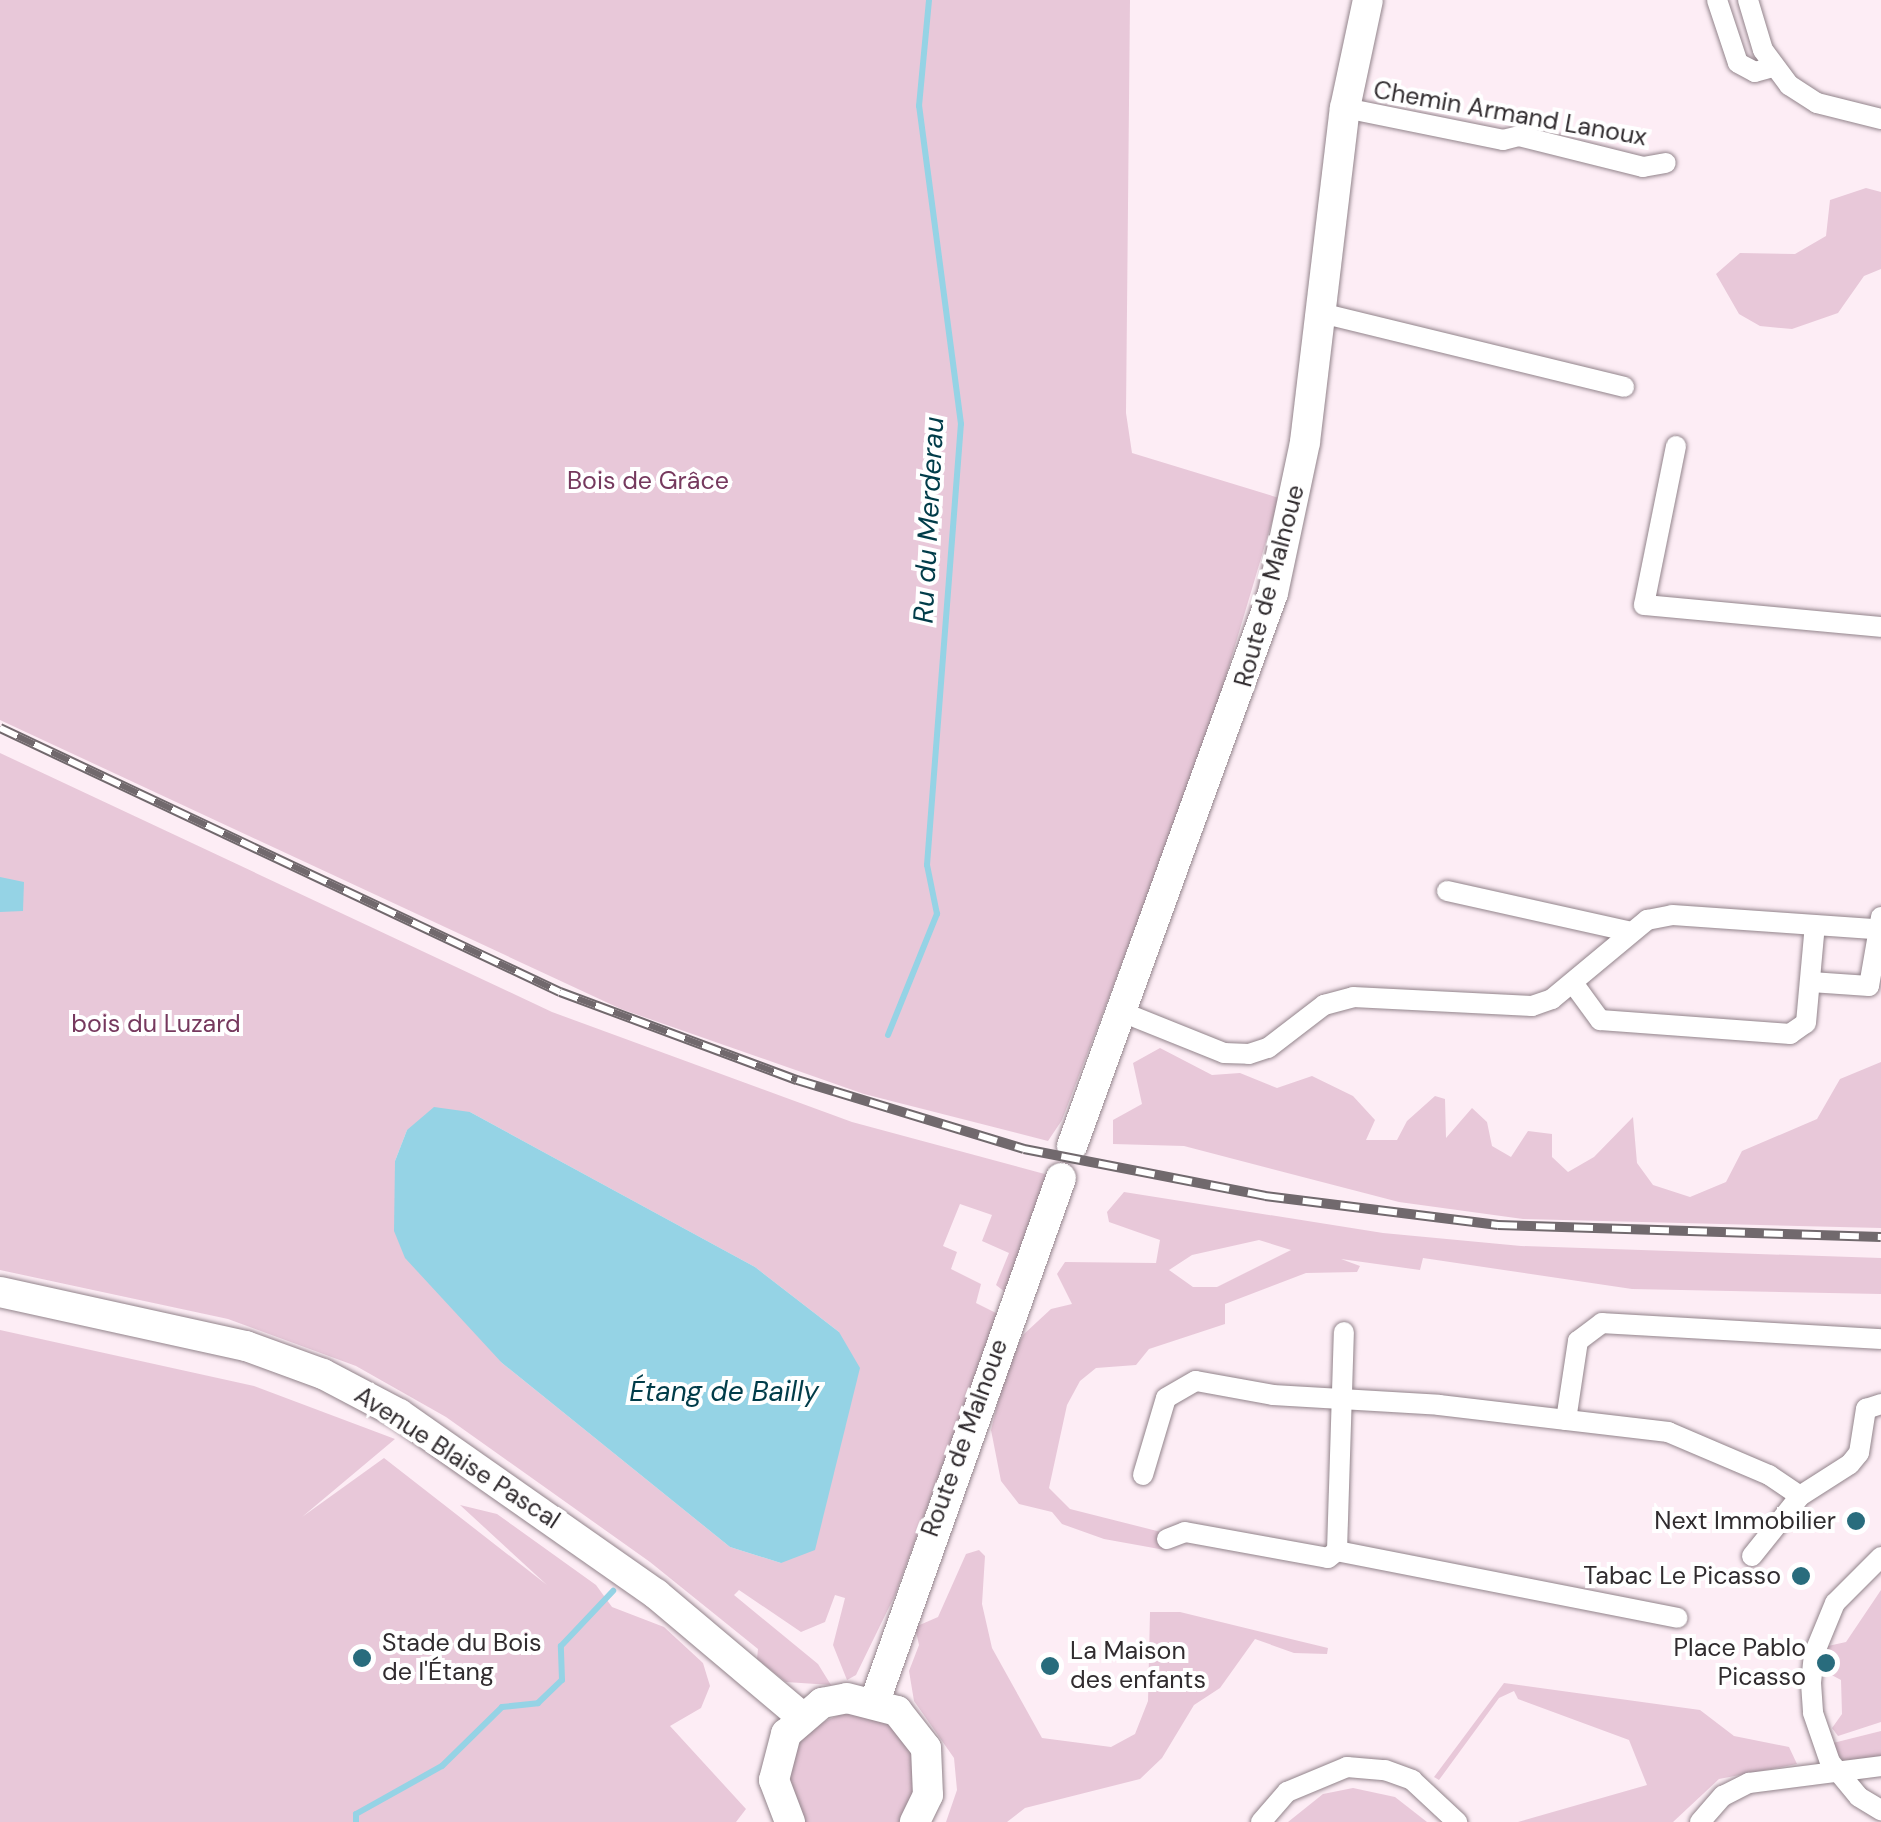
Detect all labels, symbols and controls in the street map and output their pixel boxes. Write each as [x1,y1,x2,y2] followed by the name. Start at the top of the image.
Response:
[1371,75,1649,153] street label: Chemin Armand Lanoux
[907,416,951,624] water label: Ru du Merderau
[567,466,729,496] park label: Bois de Grâce
[1229,482,1311,690] street label: Route de Malnoue
[71,1009,241,1039] park label: bois du Luzard
[915,1335,1015,1541] street label: Route de Malnoue
[629,1375,819,1409] water label: Étang de Bailly
[349,1380,565,1536] street label: Avenue Blaise Pascal
[1654,1506,1836,1536] place label: Next Immobilier
[1845,1510,1867,1532] marker: Next Immobilier
[1583,1561,1781,1591] place label: Tabac Le Picasso
[1790,1565,1812,1587] marker: Tabac Le Picasso
[382,1629,542,1688] place label: Stade du Bois de l'Étang
[1674,1634,1806,1693] place label: Place Pablo Picasso
[1070,1637,1206,1696] place label: La Maison des enfants
[351,1647,373,1669] marker: Stade du Bois de l'Étang
[1815,1652,1837,1674] marker: Place Pablo Picasso
[1039,1655,1061,1677] marker: La Maison des enfants

